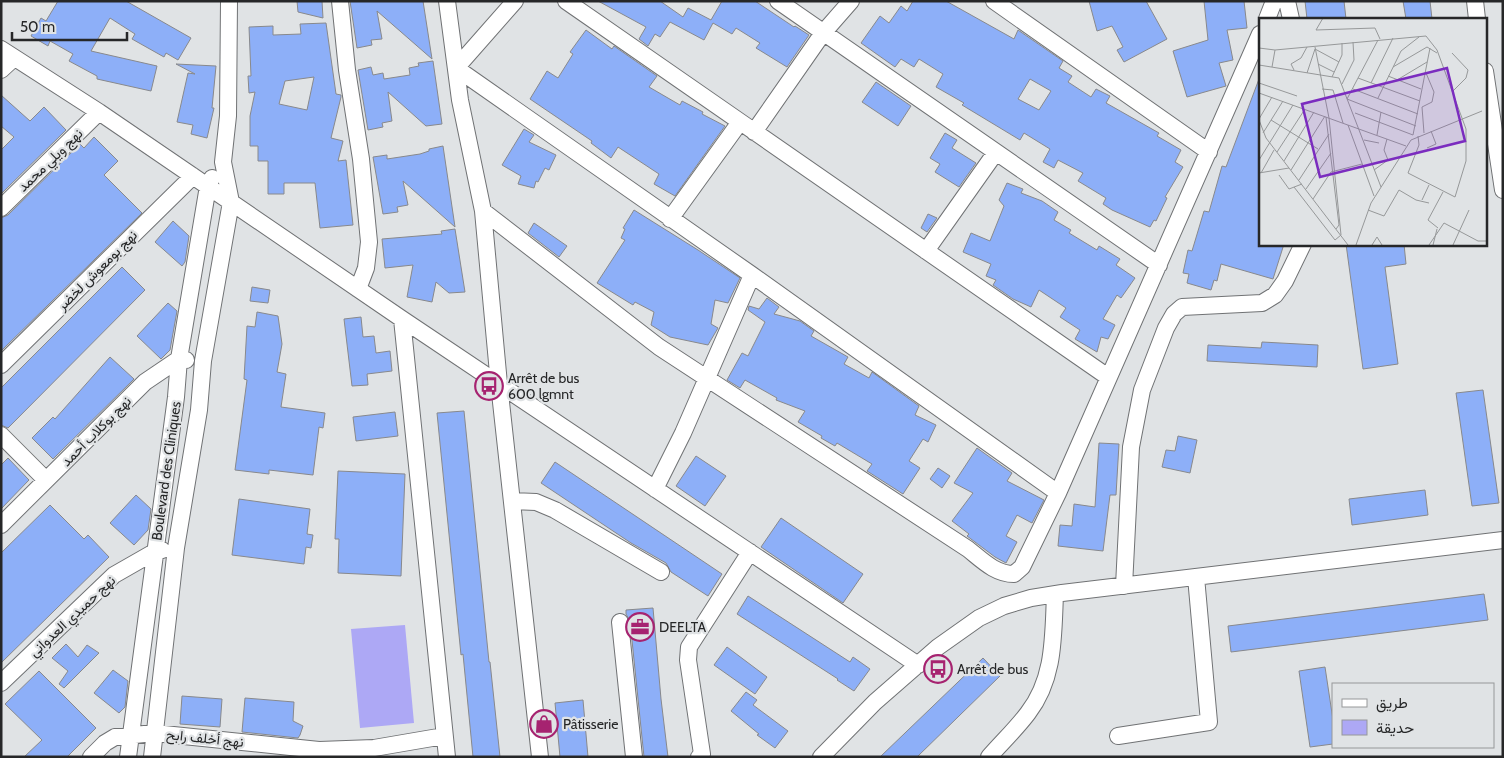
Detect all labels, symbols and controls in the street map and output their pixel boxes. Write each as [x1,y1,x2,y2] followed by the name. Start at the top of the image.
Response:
[12,10,128,42] scale bar
[20,18,55,36] text: 50 m
[1259,18,1486,245] inset map
[14,125,88,198] street label: نهج ويلي محمد
[52,226,142,316] street label: نهج بومعوش لخضر
[508,369,580,403] place label: Arrêt de bus 600 lgmnt
[474,371,504,401] bus stop icon: Arrêt de bus 600 lgmnt
[57,392,136,471] street label: نهج بوكلاب أحمد
[147,400,185,542] street label: Boulevard des Cliniques
[25,571,121,663] street label: نهج حميدي العدواني
[625,612,655,642] office icon: DEELTA
[659,618,706,636] place label: DEELTA
[923,654,953,684] bus stop icon: Arrêt de bus
[957,660,1029,678] place label: Arrêt de bus
[1332,683,1494,748] legend
[1376,694,1408,713] text: طريق
[529,709,559,739] shop icon: Pâtisserie
[563,715,618,733] place label: Pâtisserie
[1376,719,1414,737] text: حديقة
[165,725,245,753] street label: نهج أخلف رابح

